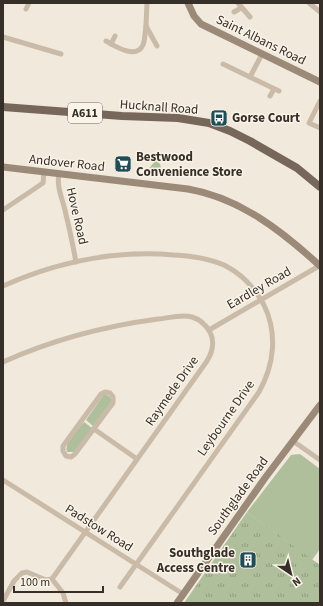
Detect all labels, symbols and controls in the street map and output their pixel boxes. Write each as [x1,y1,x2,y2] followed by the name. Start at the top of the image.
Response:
[213,10,309,70] street label: Saint Albans Road
[119,95,199,119] street label: Hucknall Road
[68,103,102,123] road number: A611
[209,108,229,128] bus stop icon: Gorse Court
[232,109,300,127] place label: Gorse Court
[136,148,243,181] place label: Bestwood Convenience Store
[28,150,106,176] street label: Andover Road
[113,154,133,174] supermarket icon: Bestwood Convenience Store
[62,185,92,247] street label: Hove Road
[224,262,294,314] street label: Eardley Road
[141,352,203,430] street label: Raymede Drive
[193,376,259,460] street label: Leybourne Drive
[203,453,273,539] street label: Southglade Road
[62,500,136,556] street label: Padstow Road
[156,544,235,577] place label: Southglade Access Centre
[238,550,258,570] building icon: Southglade Access Centre
[271,554,311,594] north arrow
[14,568,103,594] scale bar
[20,574,50,591] text: 100 m
[289,574,304,590] text: N

